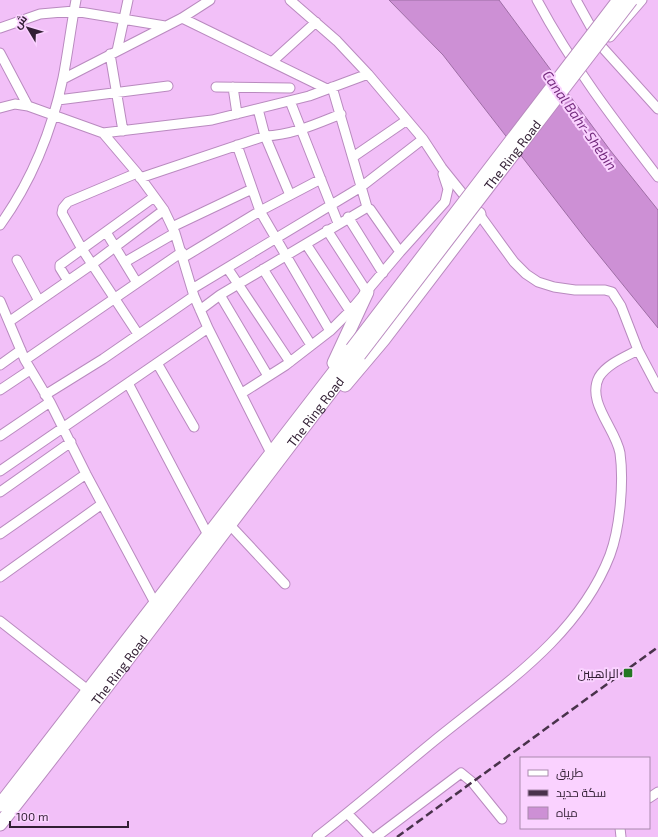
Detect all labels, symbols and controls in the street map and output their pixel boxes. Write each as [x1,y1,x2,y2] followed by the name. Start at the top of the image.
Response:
[8,8,48,48] north arrow
[10,12,30,32] text: ش
[539,67,621,173] water label: Canal Bahr-Shebin
[480,117,544,193] street label: The Ring Road
[283,374,347,450] street label: The Ring Road
[88,632,151,708] street label: The Ring Road
[577,665,619,681] place label: الراهبين
[622,667,634,679] marker: الراهبين
[520,757,650,829] legend
[556,765,584,780] text: طريق
[556,785,606,800] text: سكة حديد
[10,803,128,829] scale bar
[556,805,578,820] text: مياه
[16,809,48,823] text: 100 m

